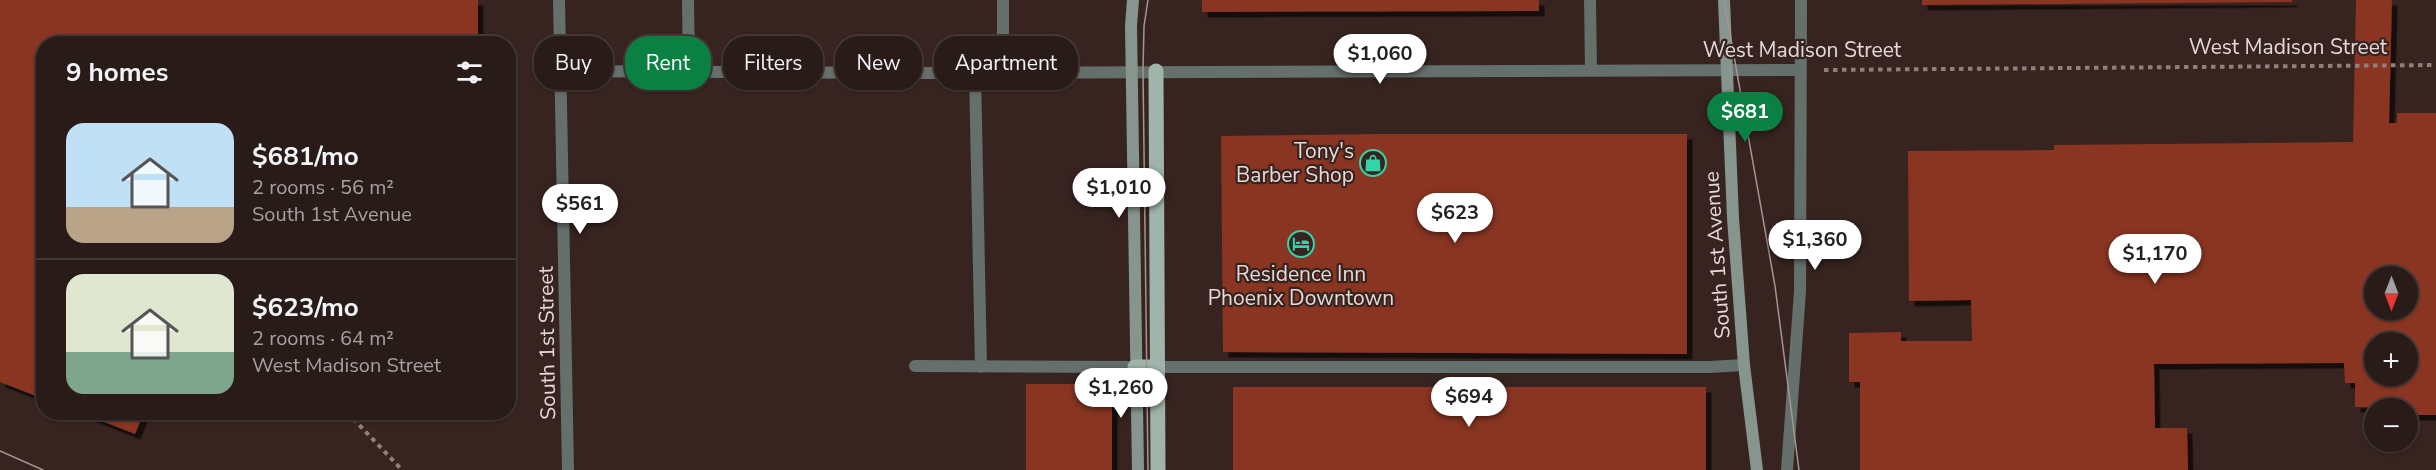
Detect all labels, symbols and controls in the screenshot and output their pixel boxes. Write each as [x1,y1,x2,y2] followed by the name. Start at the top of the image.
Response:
[2189,33,2388,61] street label: West Madison Street
[1331,34,1429,85] pin: $1,060
[534,36,613,90] chip: Buy
[625,36,711,90] chip: Rent
[723,36,823,90] chip: Filters
[835,36,922,90] chip: New
[934,36,1078,90] chip: Apartment
[1703,36,1902,64] street label: West Madison Street
[1348,40,1412,67] text: $1,060
[66,55,168,90] text: 9 homes
[453,56,486,89] icon: filters
[1709,92,1781,143] pin: $681
[1721,98,1769,125] text: $681
[1236,137,1354,189] place label: Tony's Barber Shop
[252,139,359,174] text: $681/mo
[114,147,186,219] icon: home
[1358,148,1388,178] shop icon: Tony's Barber Shop
[1070,168,1168,219] pin: $1,010
[1697,170,1737,340] street label: South 1st Avenue
[252,174,394,201] text: 2 rooms · 56 m²
[1087,174,1151,201] text: $1,010
[544,184,616,235] pin: $561
[556,190,604,217] text: $561
[1419,193,1491,244] pin: $623
[1431,199,1479,226] text: $623
[252,201,412,228] text: South 1st Avenue
[1766,220,1864,271] pin: $1,360
[1783,226,1847,253] text: $1,360
[1286,229,1316,259] hotel icon: Residence Inn Phoenix Downtown
[2106,234,2204,285] pin: $1,170
[2123,240,2187,267] text: $1,170
[1208,260,1394,312] place label: Residence Inn Phoenix Downtown
[532,265,562,420] street label: South 1st Street
[2364,266,2418,320] north arrow
[2364,266,2418,452] map controls
[252,290,359,325] text: $623/mo
[114,298,186,370] icon: home
[252,325,394,352] text: 2 rooms · 64 m²
[2364,332,2418,386] button: +
[252,352,441,379] text: West Madison Street
[1072,368,1170,419] pin: $1,260
[1089,374,1153,401] text: $1,260
[1433,377,1505,428] pin: $694
[1445,383,1493,410] text: $694
[2364,398,2418,452] button: −

